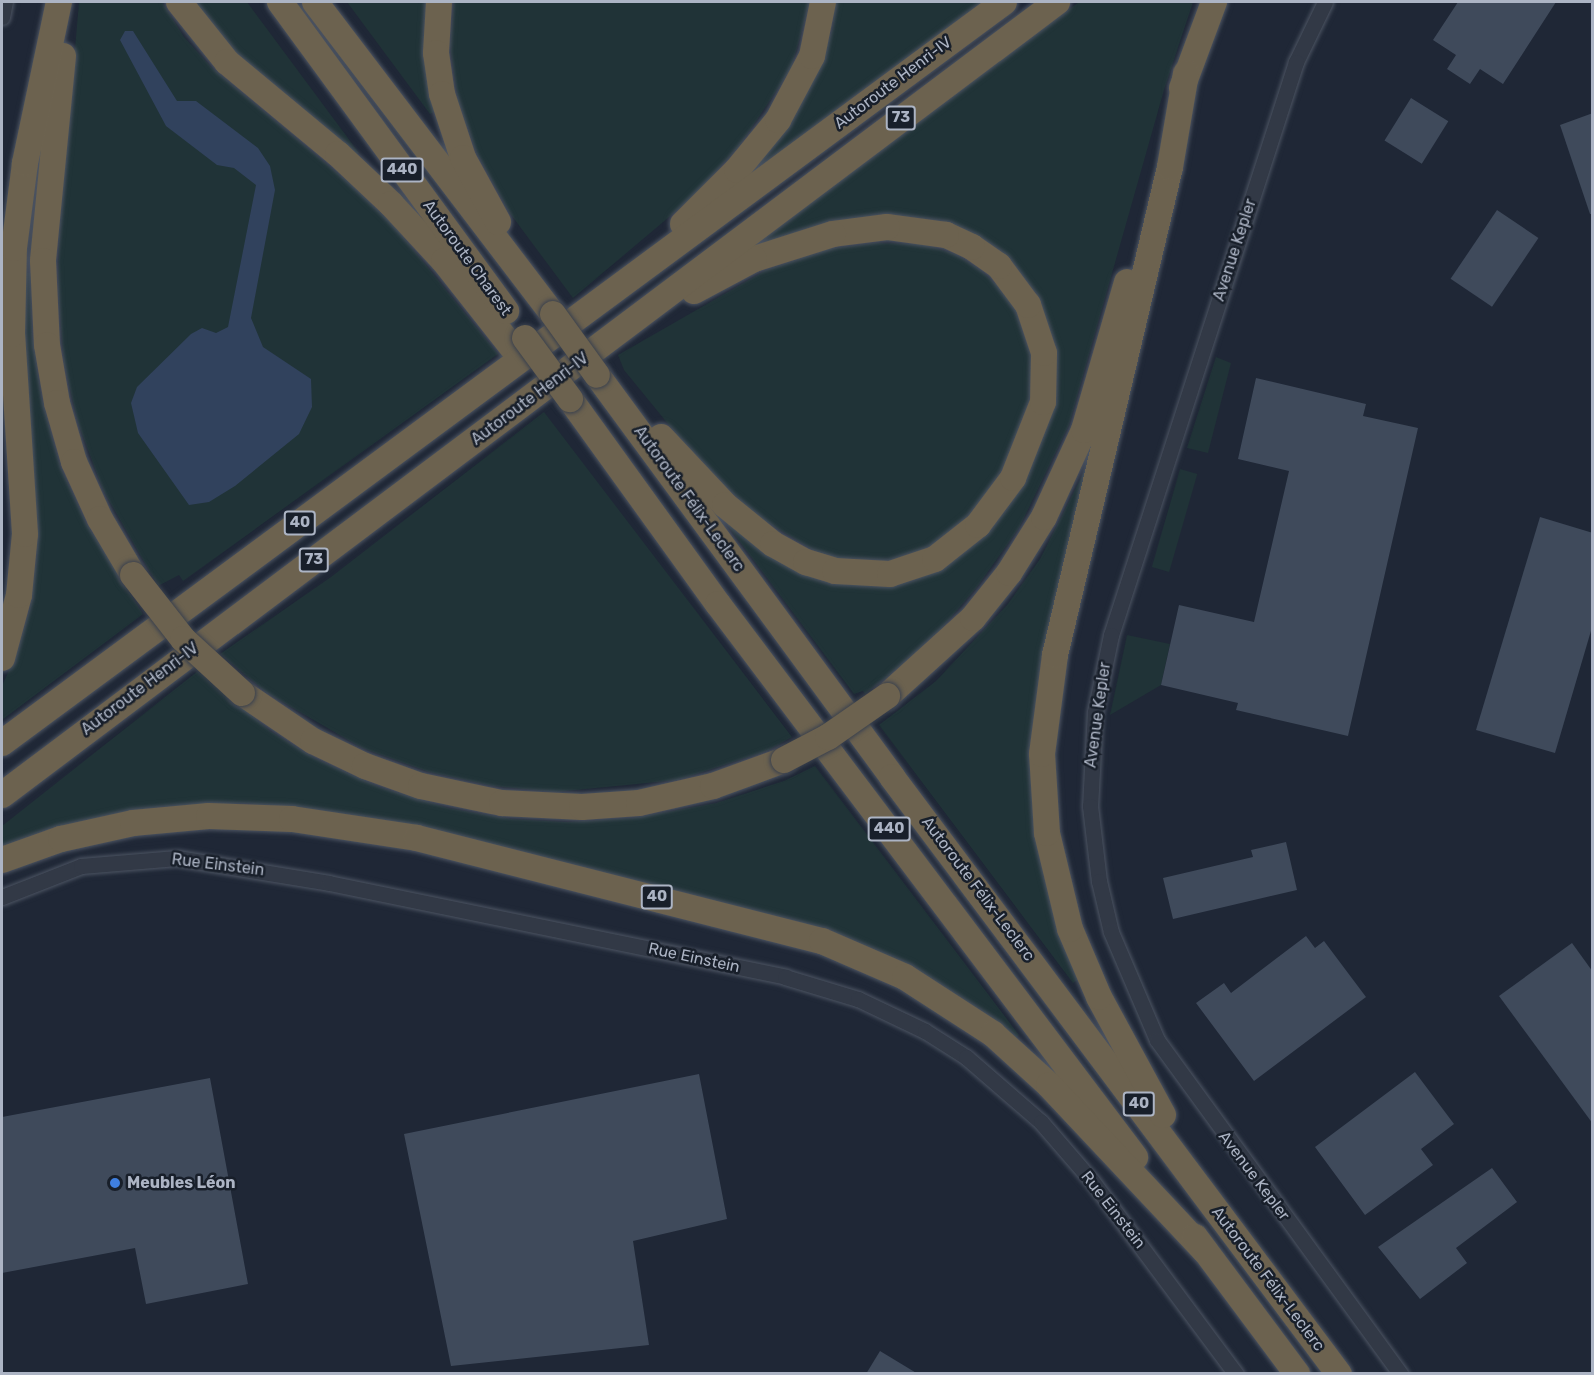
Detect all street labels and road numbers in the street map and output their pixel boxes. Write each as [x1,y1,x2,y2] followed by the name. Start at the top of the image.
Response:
[830,33,956,133] street label: Autoroute Henri-IV
[884,106,918,130] road number: 73
[380,158,424,182] road number: 440
[1209,196,1261,304] street label: Avenue Kepler
[419,197,515,319] street label: Autoroute Charest
[467,349,593,449] street label: Autoroute Henri-IV
[630,422,748,576] street label: Autoroute Félix-Leclerc
[284,511,316,535] road number: 40
[298,548,330,572] road number: 73
[77,639,203,739] street label: Autoroute Henri-IV
[1081,661,1115,769] street label: Avenue Kepler
[918,813,1038,965] street label: Autoroute Félix-Leclerc
[866,817,912,841] road number: 440
[171,850,265,880] street label: Rue Einstein
[640,885,674,909] road number: 40
[646,939,742,977] street label: Rue Einstein
[1122,1092,1156,1116] road number: 40
[1214,1128,1294,1224] street label: Avenue Kepler
[1077,1167,1149,1253] street label: Rue Einstein
[1208,1203,1328,1355] street label: Autoroute Félix-Leclerc

